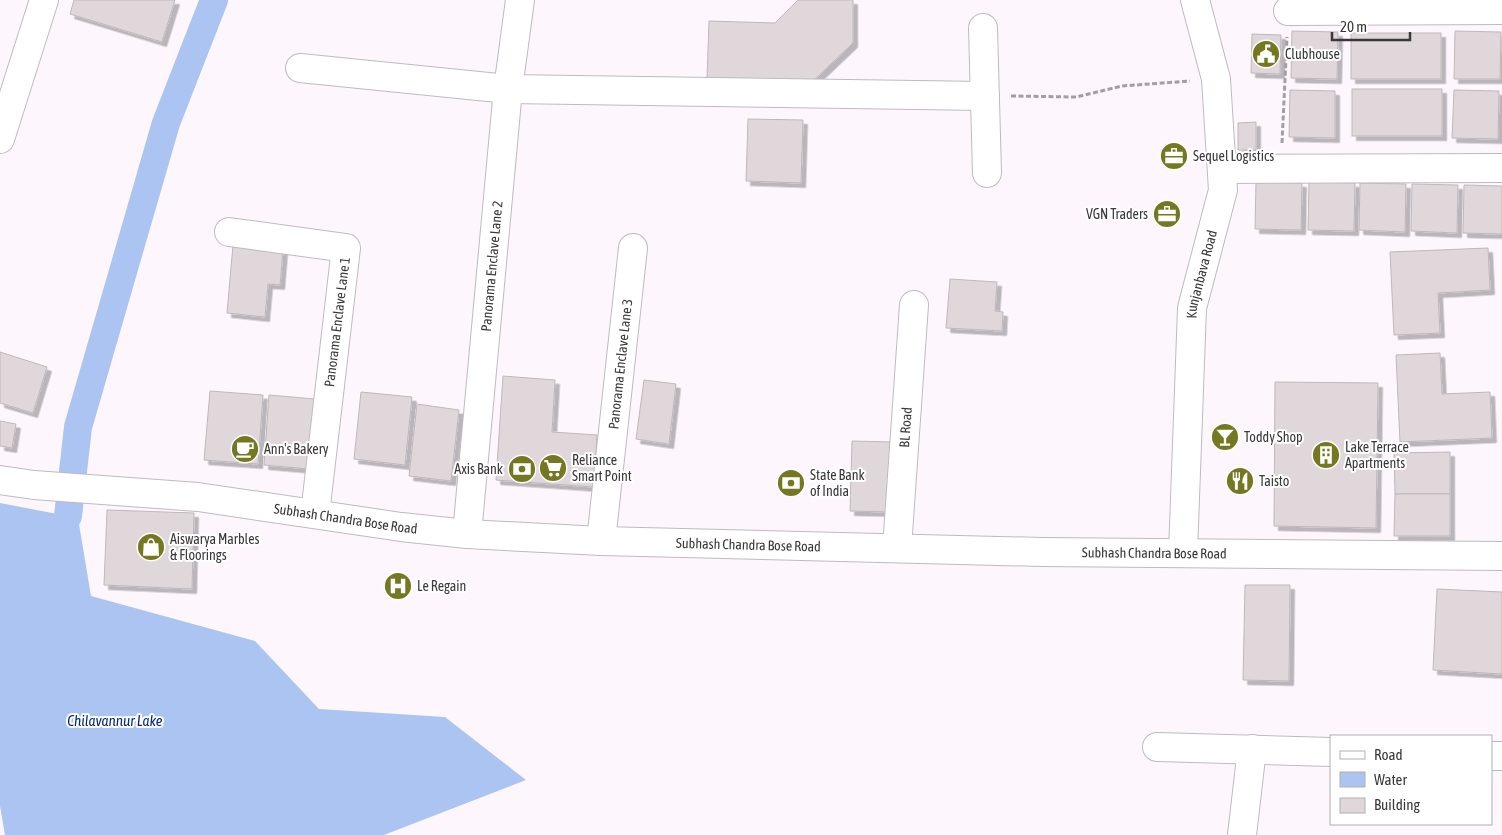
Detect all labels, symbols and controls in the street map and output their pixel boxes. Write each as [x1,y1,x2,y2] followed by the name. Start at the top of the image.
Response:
[1332,10,1410,42] scale bar
[1340,18,1367,35] text: 20 m
[1251,39,1281,69] public building icon: Clubhouse
[1285,46,1340,62] place label: Clubhouse
[1159,141,1189,171] office icon: Sequel Logistics
[1193,148,1274,164] place label: Sequel Logistics
[1152,199,1182,229] office icon: VGN Traders
[478,200,506,332] street label: Panorama Enclave Lane 2
[1086,206,1148,222] place label: VGN Traders
[1184,228,1220,319] street label: Kunjanbava Road
[321,256,353,388] street label: Panorama Enclave Lane 1
[605,298,635,430] street label: Panorama Enclave Lane 3
[896,406,915,448] street label: BL Road
[1210,422,1240,452] bar icon: Toddy Shop
[1244,429,1303,445] place label: Toddy Shop
[230,434,260,464] cafe icon: Ann's Bakery
[1345,439,1409,471] place label: Lake Terrace Apartments
[1311,440,1341,470] building icon: Lake Terrace Apartments
[264,441,329,457] place label: Ann's Bakery
[572,452,632,484] place label: Reliance Smart Point
[538,453,568,483] supermarket icon: Reliance Smart Point
[507,454,537,484] bank icon: Axis Bank
[454,461,503,477] place label: Axis Bank
[1225,466,1255,496] restaurant icon: Taisto
[810,467,865,499] place label: State Bank of India
[776,468,806,498] bank icon: State Bank of India
[1259,473,1289,489] place label: Taisto
[273,500,418,537] street label: Subhash Chandra Bose Road
[170,531,260,563] place label: Aiswarya Marbles & Floorings
[136,532,166,562] shop icon: Aiswarya Marbles & Floorings
[676,535,821,554] street label: Subhash Chandra Bose Road
[1082,544,1227,562] street label: Subhash Chandra Bose Road
[383,571,413,601] hospital icon: Le Regain
[417,578,466,594] place label: Le Regain
[67,712,163,729] water label: Chilavannur Lake
[1330,735,1492,825] legend
[1374,746,1403,763] text: Road
[1374,771,1407,788] text: Water
[1374,796,1420,813] text: Building

